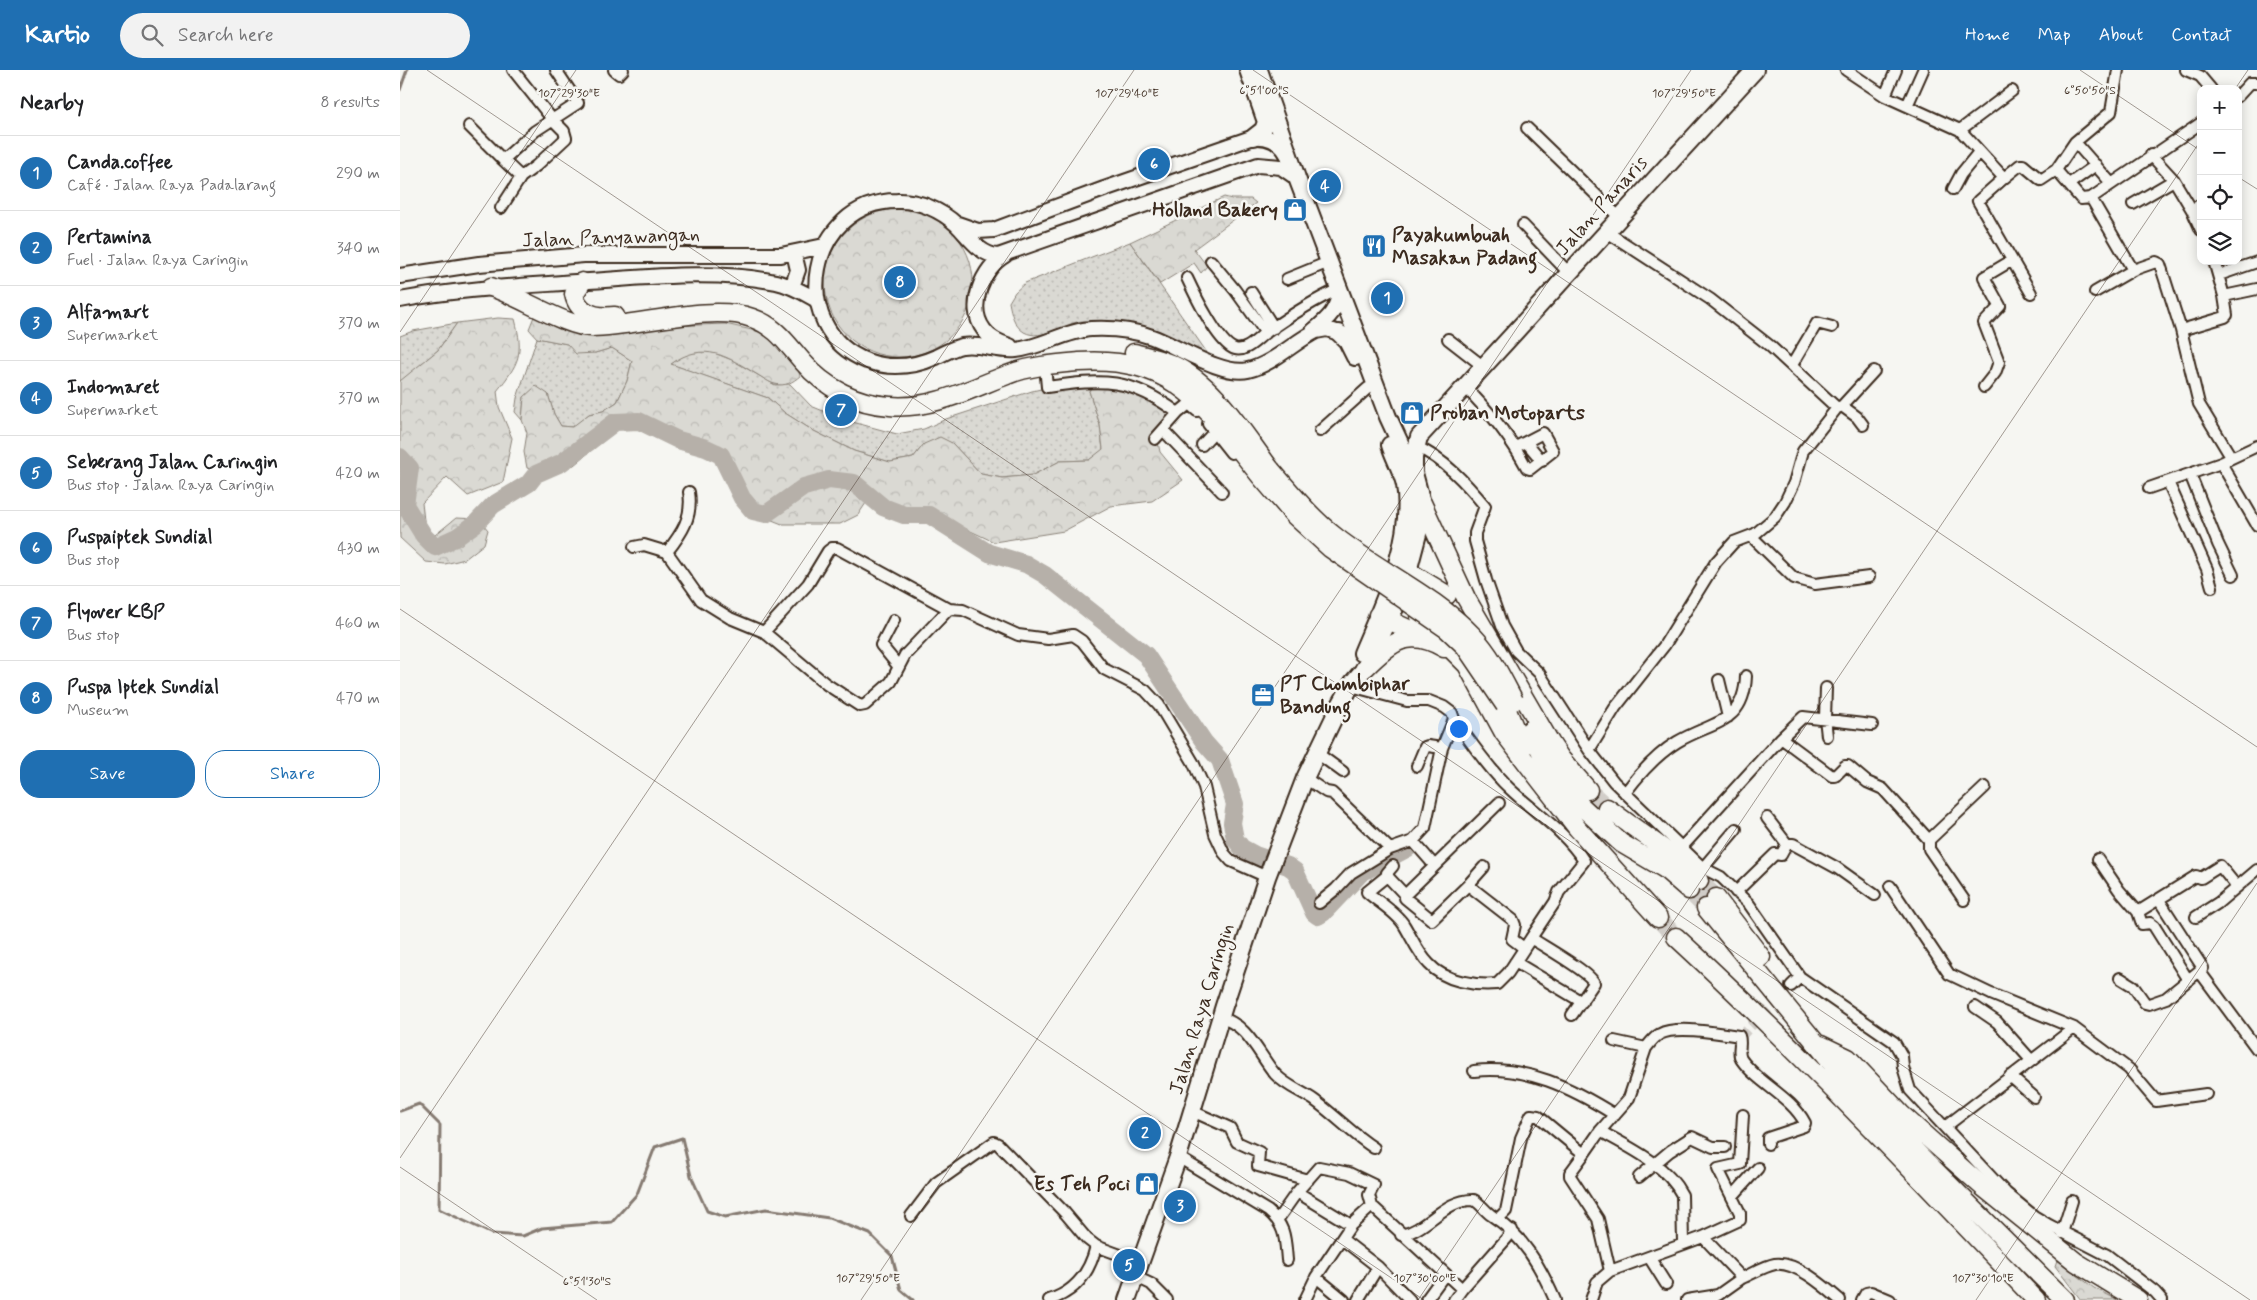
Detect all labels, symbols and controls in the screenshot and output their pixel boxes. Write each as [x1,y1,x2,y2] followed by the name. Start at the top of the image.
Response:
[120,13,470,58] search box
[25,20,90,51] text: Kartio
[138,21,166,49] icon: search
[178,23,274,48] text: Search here
[1965,23,2010,47] text: Home
[2038,23,2071,47] text: Map
[2099,23,2143,47] text: About
[2171,23,2232,47] text: Contact
[1239,83,1289,99] text: 6°51'00"S
[2064,83,2116,99] text: 6°50'50"S
[2197,85,2242,265] map controls
[2197,85,2242,130] button: +
[538,86,600,102] text: 107°29'30"E
[1095,86,1159,102] text: 107°29'40"E
[1652,86,1716,102] text: 107°29'50"E
[20,89,84,117] text: Nearby
[320,92,380,113] text: 8 results
[2197,130,2242,175] button: −
[1138,145,1170,183] pin: 6
[67,150,173,175] text: Canda.coffee
[1550,150,1654,262] street label: Jalan Panaris
[32,163,40,184] text: 1
[336,163,380,184] text: 290 m
[1309,167,1341,205] pin: 4
[67,175,276,196] text: Café · Jalan Raya Padalarang
[2197,175,2242,220] button: locate
[1152,197,1278,224] place label: Holland Bakery
[1282,197,1308,223] shop icon: Holland Bakery
[2197,220,2242,265] button: layers
[522,221,701,256] street label: Jalan Panyawangan
[1392,222,1537,274] place label: Payakumbuah Masakan Padang
[67,225,152,250] text: Pertamina
[1361,233,1387,259] restaurant icon: Payakumbuah Masakan Padang
[32,238,40,259] text: 2
[336,238,380,259] text: 340 m
[67,250,248,271] text: Fuel · Jalan Raya Caringin
[884,263,916,301] pin: 8
[1371,279,1403,317] pin: 1
[67,300,149,325] text: Alfamart
[32,313,40,334] text: 3
[338,313,380,334] text: 370 m
[67,325,158,346] text: Supermarket
[67,375,159,400] text: Indomaret
[31,388,41,409] text: 4
[338,388,380,409] text: 370 m
[825,391,857,429] pin: 7
[67,400,158,421] text: Supermarket
[1399,400,1425,426] shop icon: Proban Motoparts
[1430,400,1585,427] place label: Proban Motoparts
[67,450,278,475] text: Seberang Jalan Caringin
[31,463,41,484] text: 5
[336,463,380,484] text: 420 m
[67,475,274,496] text: Bus stop · Jalan Raya Caringin
[67,525,213,550] text: Puspaiptek Sundial
[32,538,40,559] text: 6
[337,538,380,559] text: 430 m
[67,550,120,571] text: Bus stop
[67,600,165,625] text: Flyover KBP
[31,613,41,634] text: 7
[335,613,380,634] text: 460 m
[67,625,120,646] text: Bus stop
[1280,671,1410,723] place label: PT Chombiphar Bandung
[67,675,219,700] text: Puspa Iptek Sundial
[1250,682,1276,708] office icon: PT Chombiphar Bandung
[31,688,41,709] text: 8
[336,688,380,709] text: 470 m
[67,700,129,721] text: Museum
[1446,716,1472,742] your location
[20,750,195,798] button: Save
[205,750,380,798] button: Share
[1163,920,1242,1098] street label: Jalan Raya Caringin
[1129,1114,1161,1152] pin: 2
[1034,1171,1130,1198] place label: Es Teh Poci
[1134,1171,1160,1197] shop icon: Es Teh Poci
[1164,1187,1196,1225] pin: 3
[1113,1246,1145,1284] pin: 5
[836,1271,900,1287] text: 107°29'50"E
[1394,1271,1456,1287] text: 107°30'00"E
[1952,1271,2014,1287] text: 107°30'10"E
[563,1274,612,1290] text: 6°51'30"S

